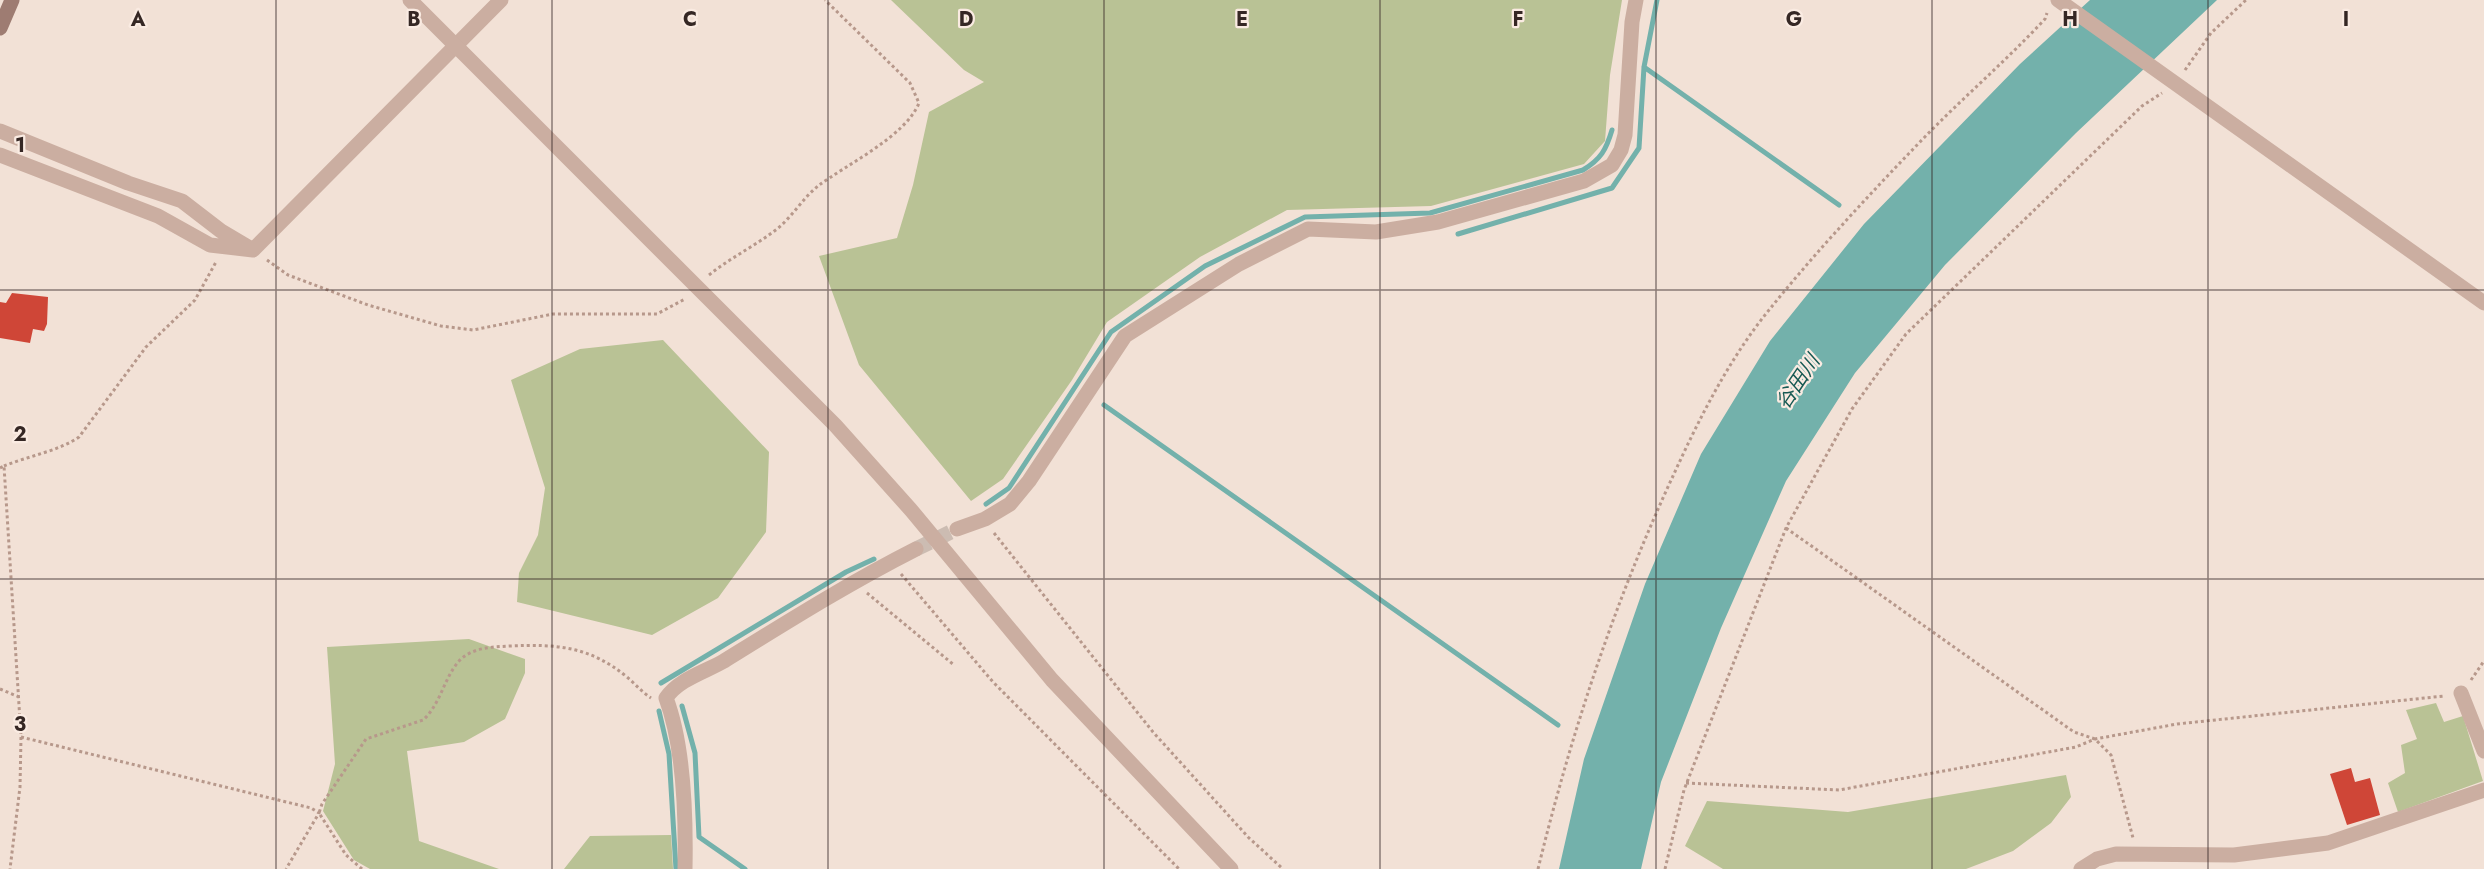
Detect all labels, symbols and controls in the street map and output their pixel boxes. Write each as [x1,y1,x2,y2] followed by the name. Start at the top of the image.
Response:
[130,5,146,34] text: A
[407,5,421,34] text: B
[683,5,697,34] text: C
[959,5,973,34] text: D
[1236,5,1248,34] text: E
[1512,5,1524,34] text: F
[1786,5,1802,34] text: G
[2062,5,2078,34] text: H
[2343,5,2349,34] text: I
[15,131,25,160] text: 1
[1769,347,1828,415] water label: 谷田川
[13,420,27,449] text: 2
[14,710,26,739] text: 3

